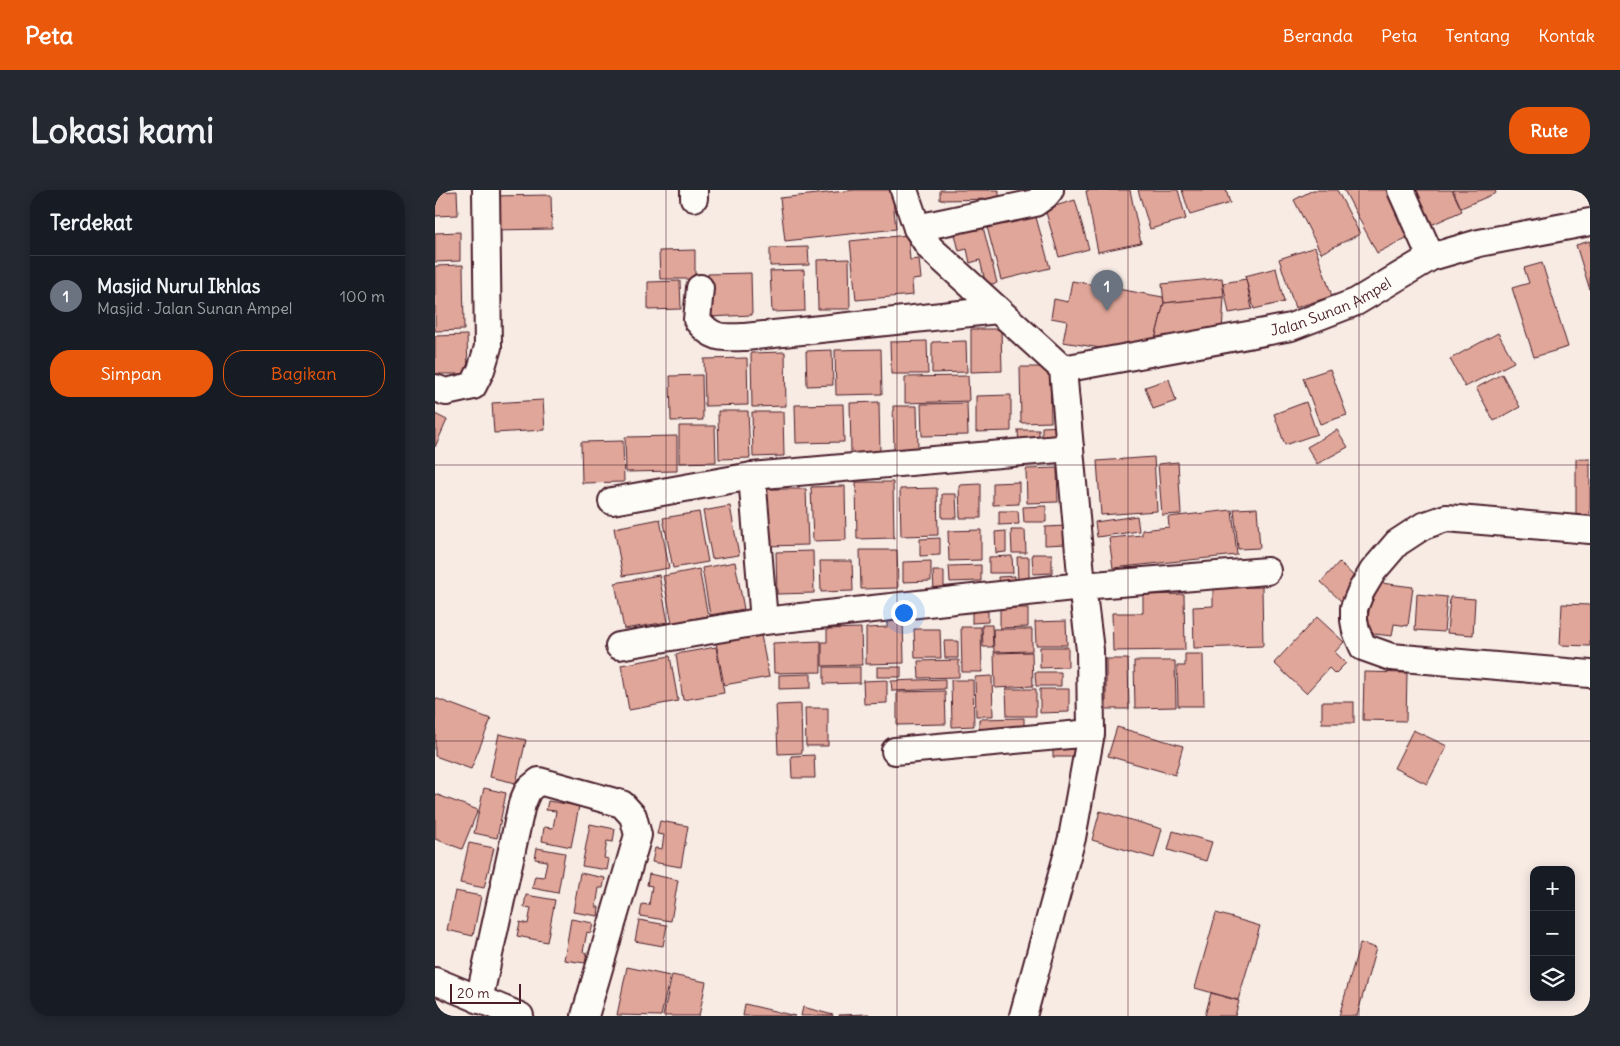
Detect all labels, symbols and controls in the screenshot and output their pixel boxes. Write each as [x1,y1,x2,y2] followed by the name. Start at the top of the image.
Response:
[25,20,73,50] text: Peta
[1283,24,1353,47] text: Beranda
[1381,24,1417,47] text: Peta
[1445,24,1510,47] text: Tentang
[1538,24,1595,47] text: Kontak
[1509,107,1590,154] button: Rute
[30,108,214,152] text: Lokasi kami
[50,209,132,236] text: Terdekat
[1091,270,1123,311] pin: 1
[1269,273,1394,340] street label: Jalan Sunan Ampel
[97,274,260,298] text: Masjid Nurul Ikhlas
[63,286,69,306] text: 1
[340,286,385,306] text: 100 m
[97,298,292,318] text: Masjid · Jalan Sunan Ampel
[50,350,213,397] button: Simpan
[223,350,385,397] button: Bagikan
[891,600,917,626] your location
[1530,866,1575,1001] map controls
[1530,866,1575,911] button: +
[1530,911,1575,956] button: −
[1530,956,1575,1001] button: layers
[450,981,521,1004] scale bar
[457,984,490,1002] text: 20 m

